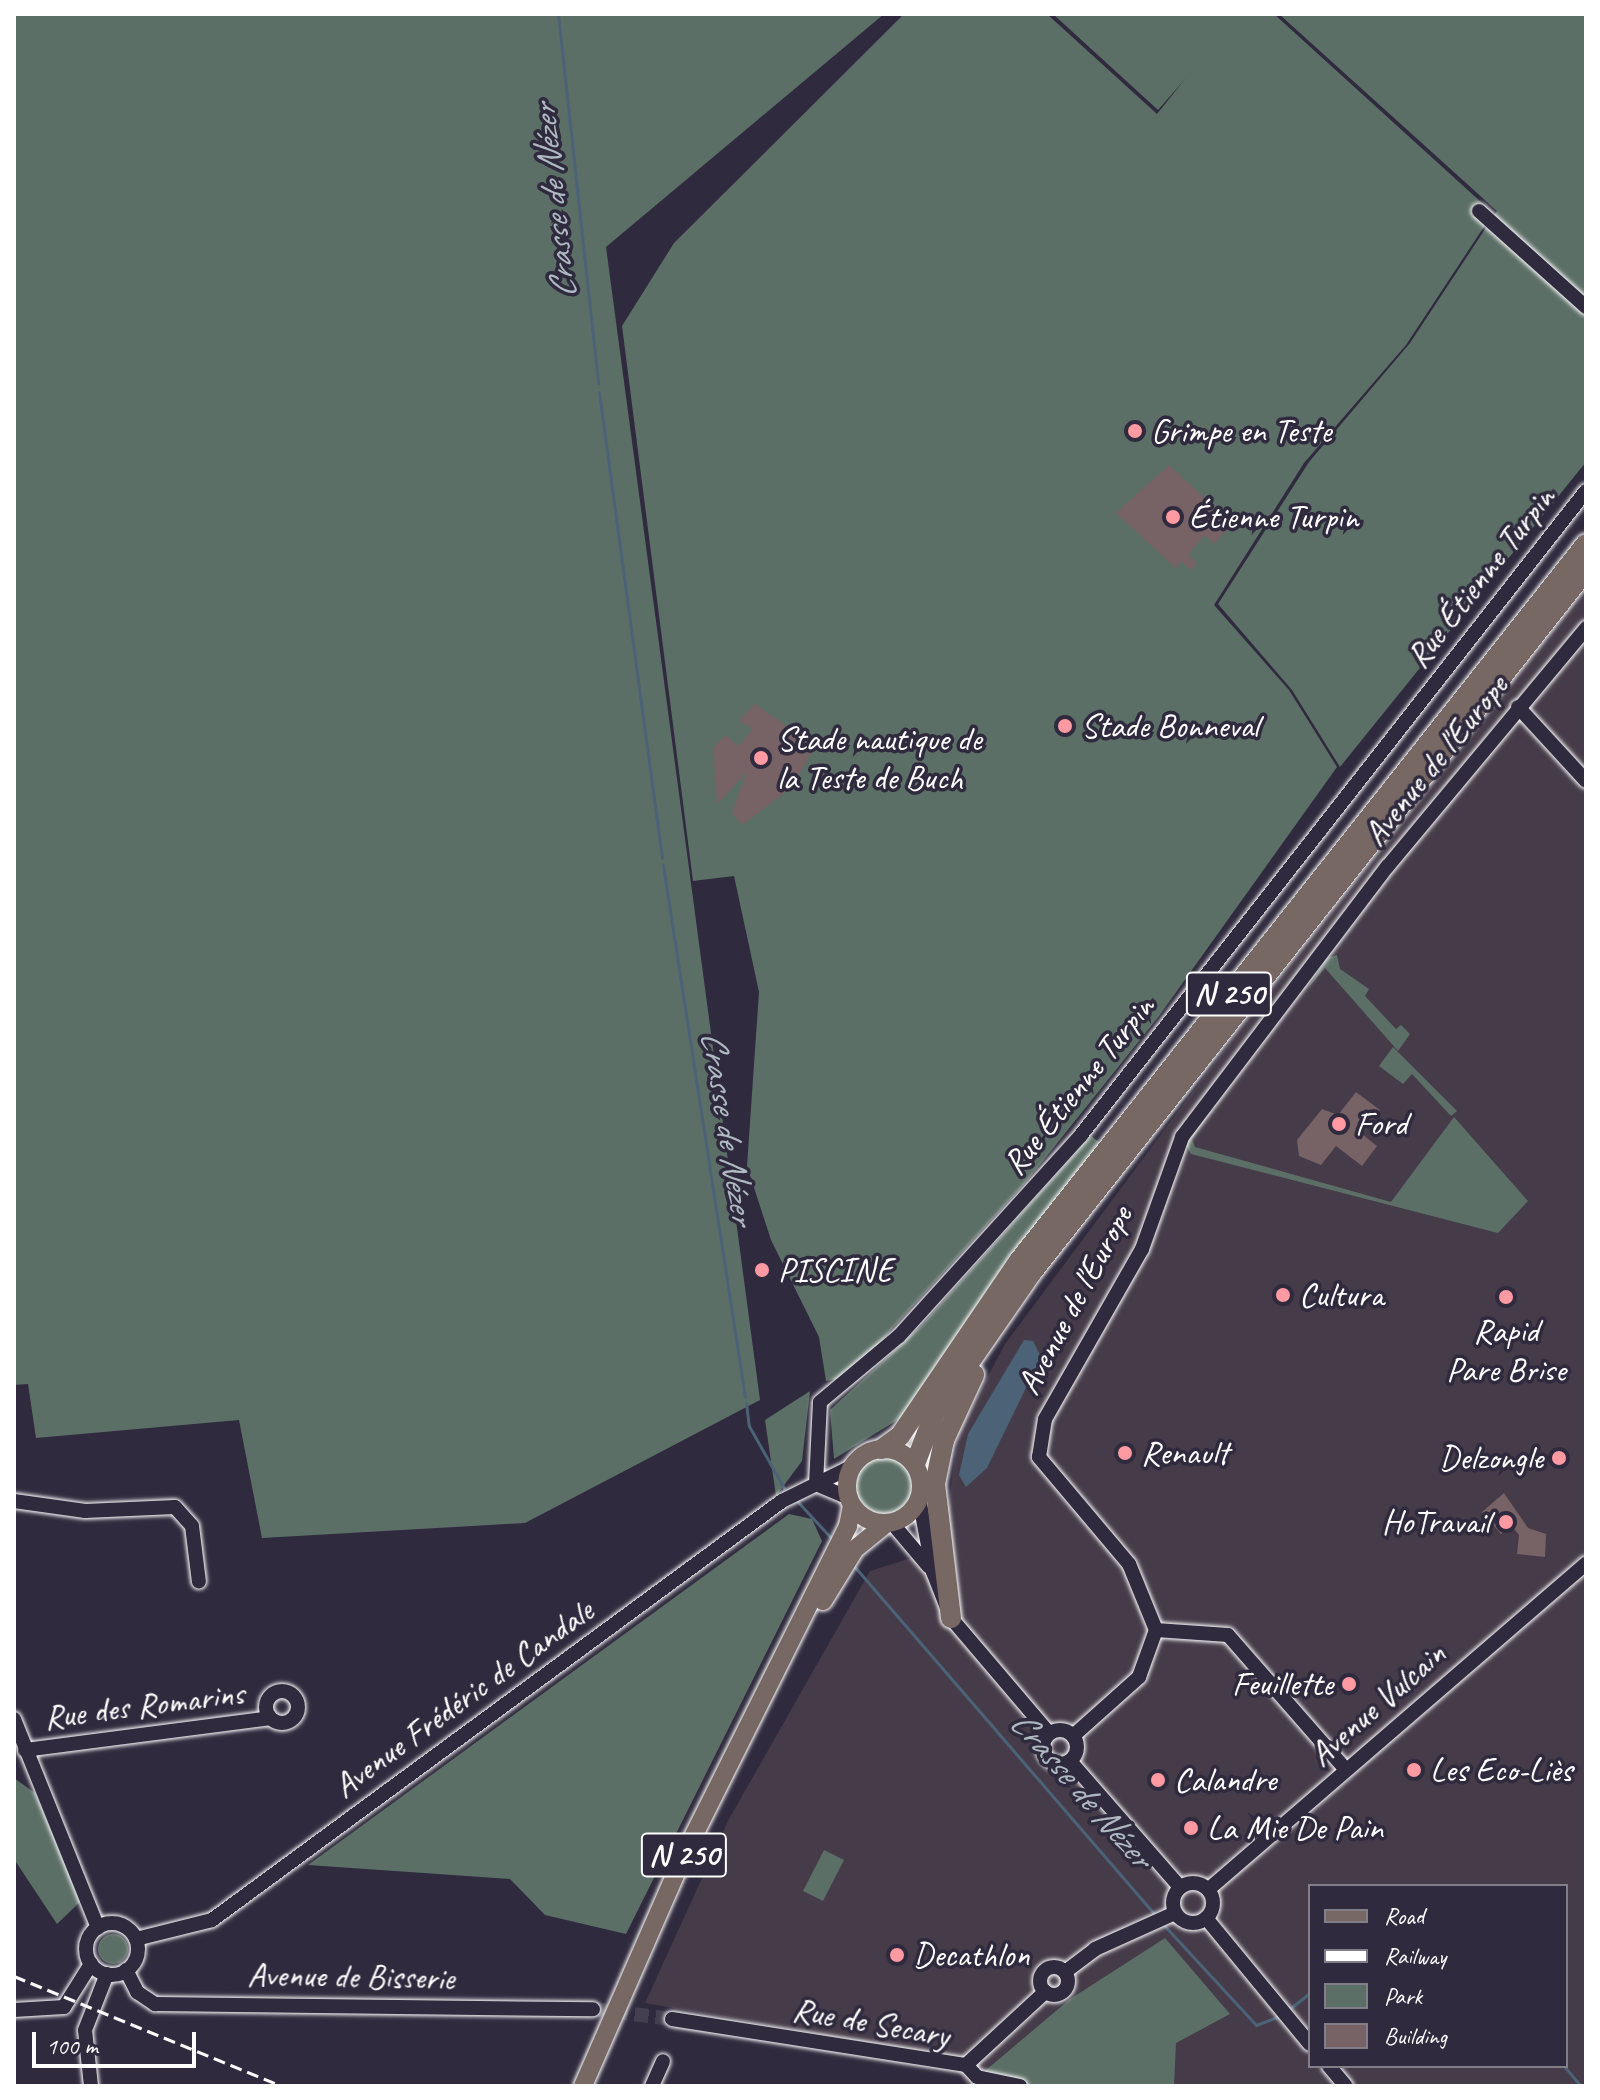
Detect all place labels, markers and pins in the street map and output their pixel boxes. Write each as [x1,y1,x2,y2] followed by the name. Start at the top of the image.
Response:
[1151,411,1331,451] place label: Grimpe en Teste
[1126,422,1144,440] marker: Grimpe en Teste
[1189,497,1358,537] place label: Étienne Turpin
[1164,508,1182,526] marker: Étienne Turpin
[1081,706,1259,746] place label: Stade Bonneval
[1056,717,1074,735] marker: Stade Bonneval
[777,718,982,798] place label: Stade nautique de la Teste de Buch
[752,749,770,767] marker: Stade nautique de la Teste de Buch
[1355,1104,1407,1144] place label: Ford
[1330,1115,1348,1133] marker: Ford
[778,1250,893,1290] place label: PISCINE
[753,1261,771,1279] marker: PISCINE
[1299,1275,1383,1315] place label: Cultura
[1274,1286,1292,1304] marker: Cultura
[1497,1288,1515,1306] marker: Rapid Pare Brise
[1446,1310,1566,1390] place label: Rapid Pare Brise
[1141,1433,1228,1473] place label: Renault
[1439,1438,1543,1478] place label: Delzongle
[1116,1444,1134,1462] marker: Renault
[1550,1449,1568,1467] marker: Delzongle
[1382,1502,1490,1542] place label: HoTravail
[1497,1513,1515,1531] marker: HoTravail
[1232,1664,1333,1704] place label: Feuillette
[1340,1675,1358,1693] marker: Feuillette
[1430,1750,1572,1790] place label: Les Eco-Liès
[1174,1760,1276,1800] place label: Calandre
[1405,1761,1423,1779] marker: Les Eco-Liès
[1149,1771,1167,1789] marker: Calandre
[1207,1808,1385,1848] place label: La Mie De Pain
[1182,1819,1200,1837] marker: La Mie De Pain
[913,1935,1029,1975] place label: Decathlon
[888,1946,906,1964] marker: Decathlon

